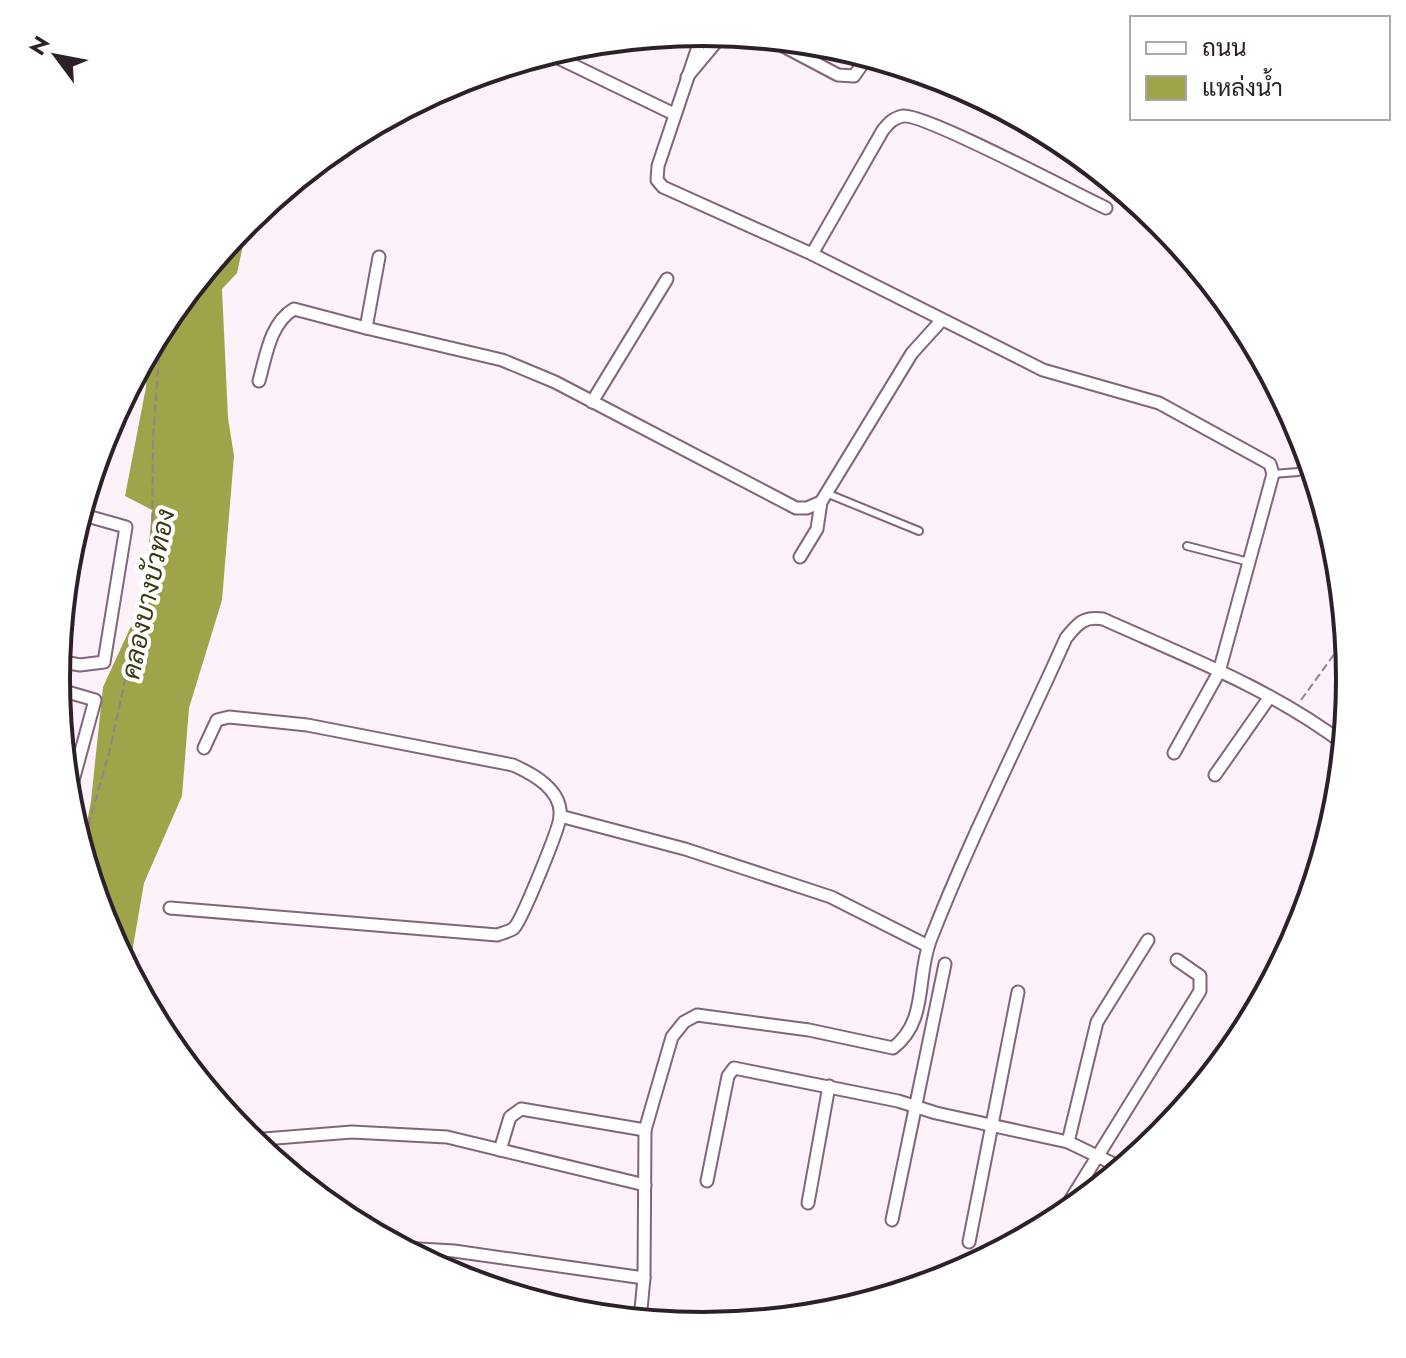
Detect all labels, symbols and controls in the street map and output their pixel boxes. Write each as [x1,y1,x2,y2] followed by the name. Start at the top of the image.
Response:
[16,16,96,96] north arrow
[1130,16,1390,120] legend
[21,30,57,61] text: N
[1202,30,1247,65] text: ถนน
[1202,68,1283,105] text: แหล่งน้ำ
[111,505,185,683] water label: คลองบางบัวทอง

